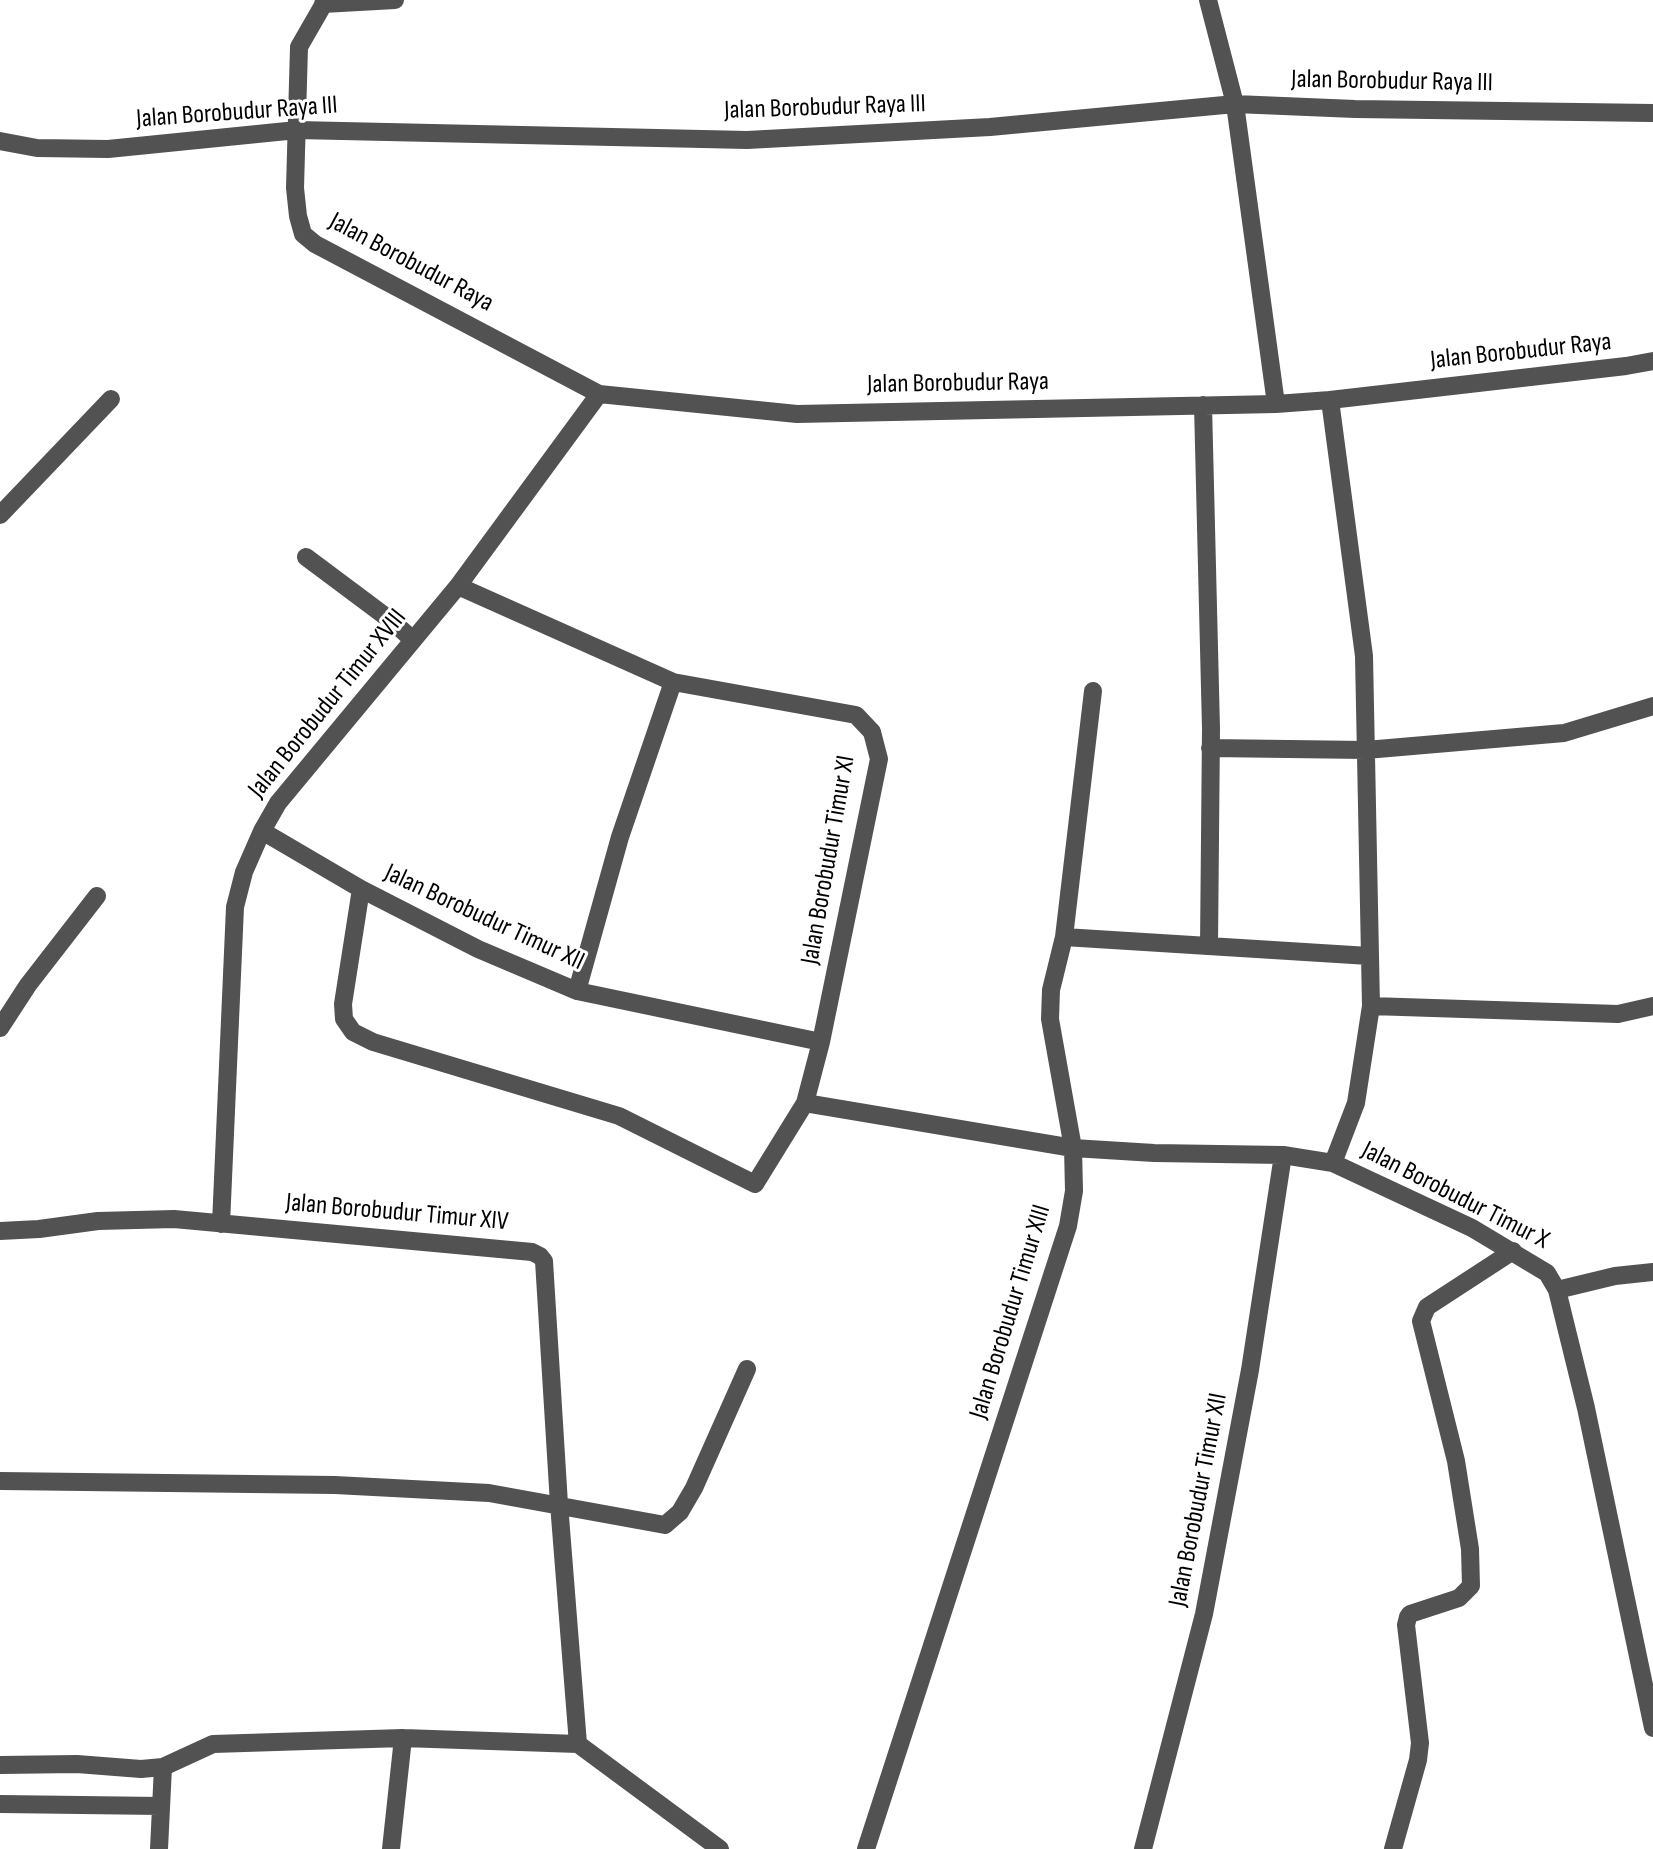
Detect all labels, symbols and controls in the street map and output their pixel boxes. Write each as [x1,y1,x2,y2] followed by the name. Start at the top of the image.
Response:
[1291,65,1493,99] street label: Jalan Borobudur Raya III
[724,89,926,127] street label: Jalan Borobudur Raya III
[135,90,339,136] street label: Jalan Borobudur Raya III
[323,207,499,319] street label: Jalan Borobudur Raya
[1429,327,1613,377] street label: Jalan Borobudur Raya
[867,367,1049,401] street label: Jalan Borobudur Raya
[242,603,414,805] street label: Jalan Borobudur Timur XVIII
[795,753,863,967] street label: Jalan Borobudur Timur XI
[379,858,589,978] street label: Jalan Borobudur Timur XII
[1356,1135,1554,1257] street label: Jalan Borobudur Timur X
[285,1188,509,1238] street label: Jalan Borobudur Timur XIV
[964,1201,1058,1423] street label: Jalan Borobudur Timur XIII
[1163,1391,1235,1609] street label: Jalan Borobudur Timur XII

